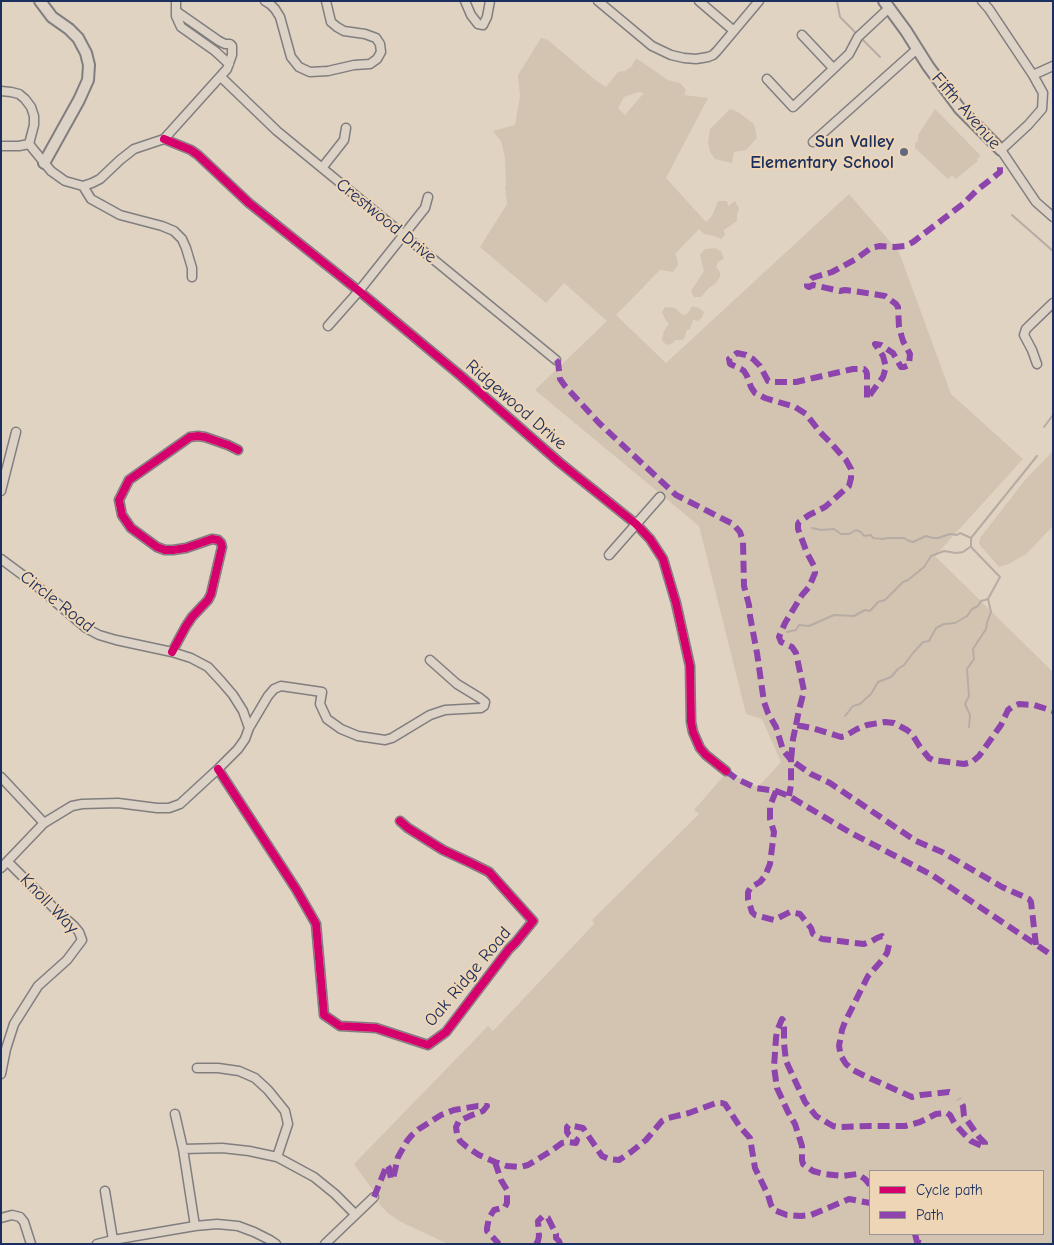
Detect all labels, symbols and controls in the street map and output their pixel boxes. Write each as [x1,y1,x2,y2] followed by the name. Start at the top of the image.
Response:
[927,68,1005,154] street label: Fifth Avenue
[750,131,894,173] place label: Sun Valley Elementary School
[898,146,910,158] marker: Sun Valley Elementary School
[331,174,441,268] street label: Crestwood Drive
[461,355,571,455] street label: Ridgewood Drive
[16,566,98,638] street label: Circle Road
[15,869,83,939] street label: Knoll Way
[420,923,516,1031] street label: Oak Ridge Road
[869,1170,1044,1235] legend
[916,1181,983,1199] text: Cycle path
[916,1206,944,1224] text: Path

